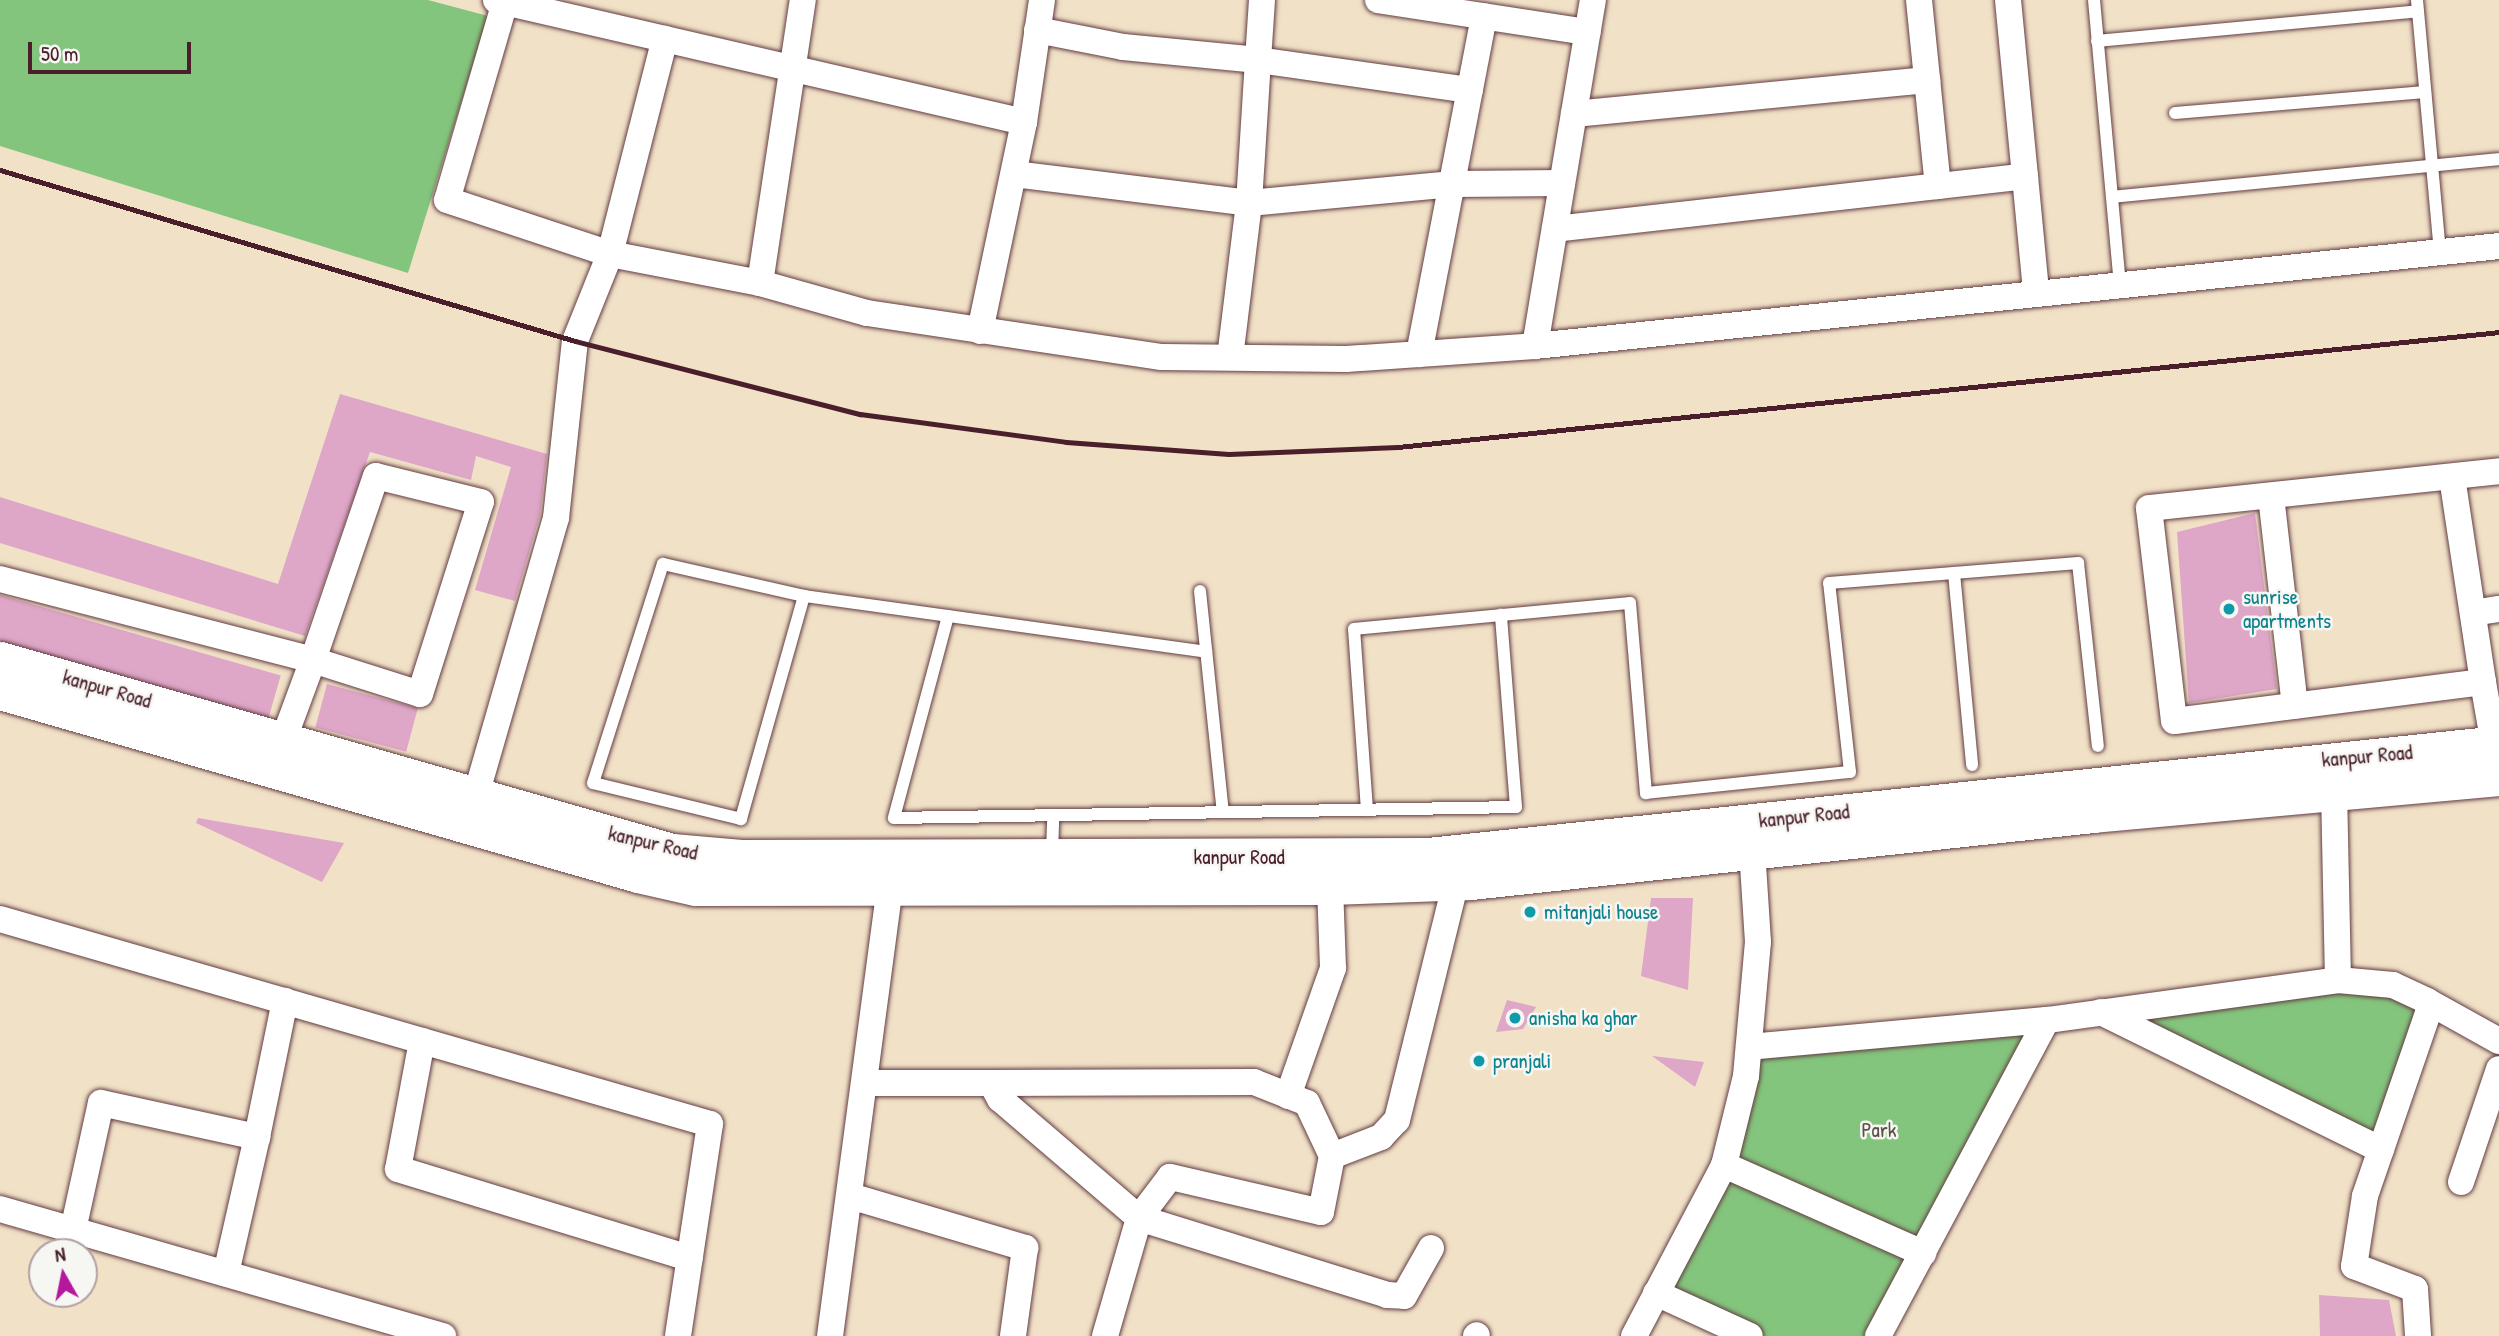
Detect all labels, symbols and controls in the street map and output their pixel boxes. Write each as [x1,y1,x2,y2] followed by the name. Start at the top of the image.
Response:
[32,28,194,72] scale bar
[41,39,78,68] text: 50 m
[2243,584,2331,634] place label: sunrise apartments
[2221,601,2237,617] marker: sunrise apartments
[60,664,154,714] street label: kanpur Road
[2320,739,2414,773] street label: kanpur Road
[1757,799,1851,833] street label: kanpur Road
[606,820,700,866] street label: kanpur Road
[1193,844,1285,870] street label: kanpur Road
[1544,899,1658,925] place label: mitanjali house
[1522,904,1538,920] marker: mitanjali house
[1529,1005,1638,1031] place label: anisha ka ghar
[1507,1010,1523,1026] marker: anisha ka ghar
[1493,1048,1551,1074] place label: pranjali
[1471,1053,1487,1069] marker: pranjali
[1861,1117,1897,1143] park label: Park
[28,1238,98,1308] north arrow
[53,1241,67,1268] text: N

